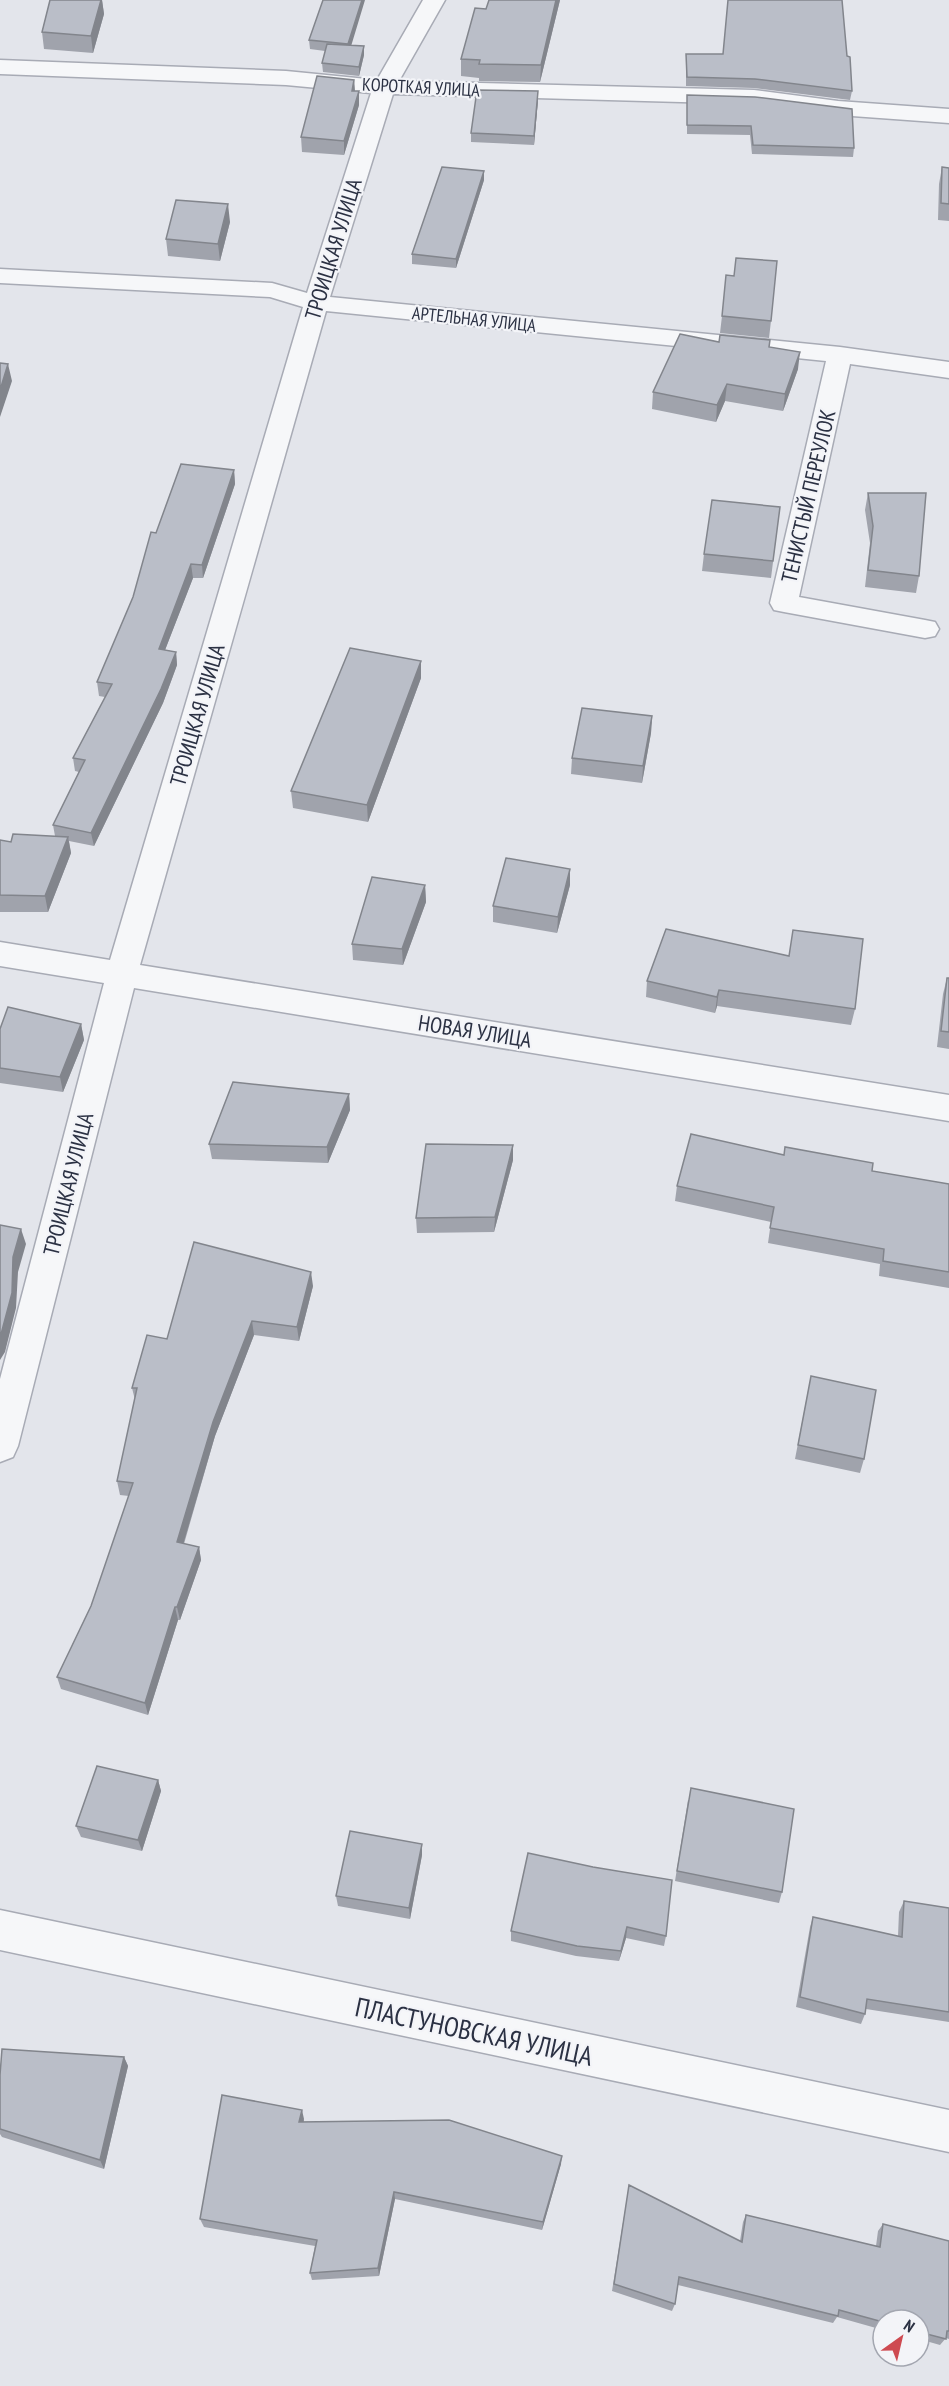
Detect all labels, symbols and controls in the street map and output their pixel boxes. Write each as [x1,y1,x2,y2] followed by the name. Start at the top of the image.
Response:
[362,72,481,102] street label: КОРОТКАЯ УЛИЦА
[298,174,368,323] street label: ТРОИЦКАЯ УЛИЦА
[411,301,538,337] street label: АРТЕЛЬНАЯ УЛИЦА
[774,407,842,585] street label: ТЕНИСТЫЙ ПЕРЕУЛОК
[163,640,231,789] street label: ТРОИЦКАЯ УЛИЦА
[416,1008,534,1054] street label: НОВАЯ УЛИЦА
[37,1109,99,1258] street label: ТРОИЦКАЯ УЛИЦА
[352,1989,596,2073] street label: ПЛАСТУНОВСКАЯ УЛИЦА
[871,2308,931,2368] north arrow
[900,2315,919,2336] text: N

